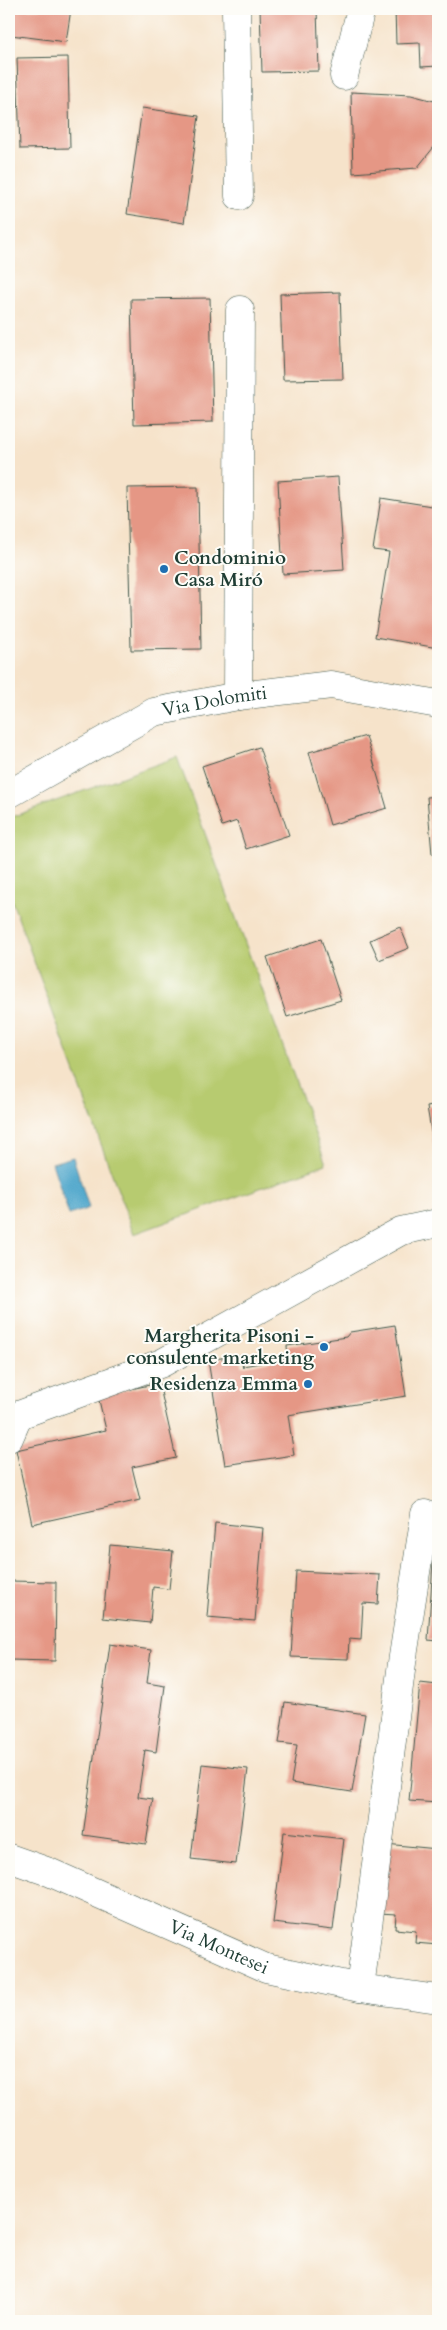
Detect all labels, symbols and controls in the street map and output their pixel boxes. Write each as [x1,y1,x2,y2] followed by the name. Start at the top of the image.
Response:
[174,545,286,593] place label: Condominio Casa Miró
[158,563,170,575] marker: Condominio Casa Miró
[160,680,268,723] street label: Via Dolomiti
[126,1323,315,1371] place label: Margherita Pisoni - consulente marketing
[318,1341,330,1353] marker: Margherita Pisoni - consulente marketing
[150,1371,299,1397] place label: Residenza Emma
[302,1378,314,1390] marker: Residenza Emma
[165,1914,273,1981] street label: Via Montesei

